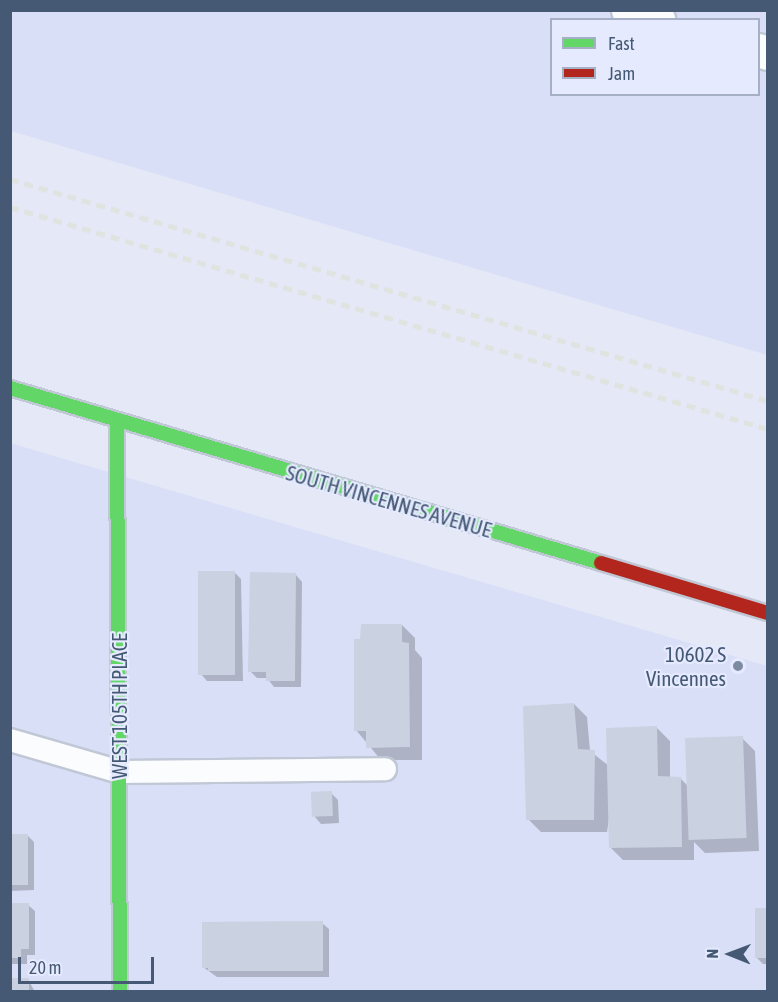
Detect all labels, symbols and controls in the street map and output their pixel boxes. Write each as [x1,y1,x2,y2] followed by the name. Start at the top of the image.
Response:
[550,18,760,96] legend
[608,33,635,54] text: Fast
[608,63,635,84] text: Jam
[283,460,495,542] street label: SOUTH VINCENNES AVENUE
[106,633,132,779] street label: WEST 105TH PLACE
[646,641,726,691] place label: 10602 S Vincennes
[731,659,745,673] marker: 10602 S Vincennes
[700,924,760,984] north arrow
[21,945,158,983] scale bar
[703,949,721,959] text: N
[29,957,61,978] text: 20 m

